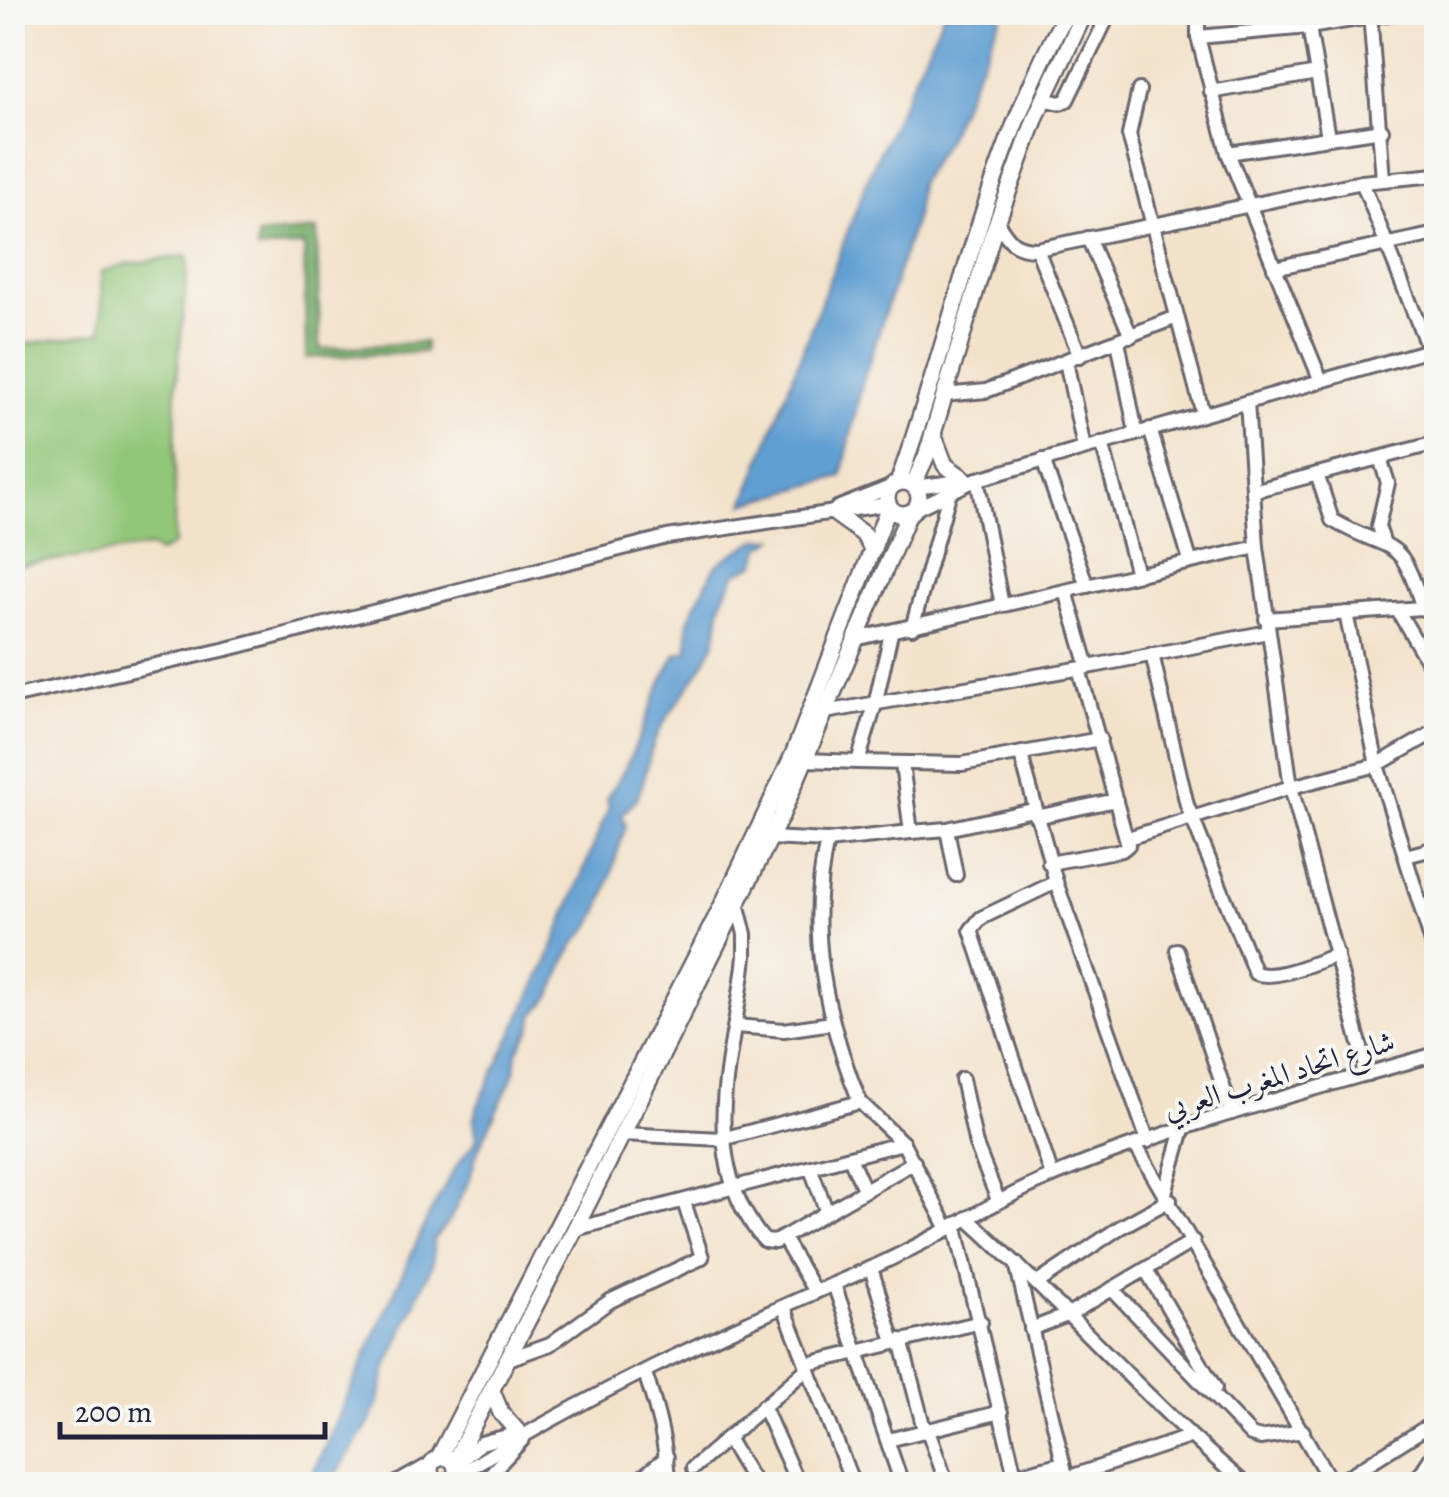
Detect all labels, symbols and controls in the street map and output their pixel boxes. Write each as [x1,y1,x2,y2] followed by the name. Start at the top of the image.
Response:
[1158,1021,1401,1134] street label: شارع اتحاد المغرب العربي
[60,1377,325,1439] scale bar
[75,1392,152,1432] text: 200 m

